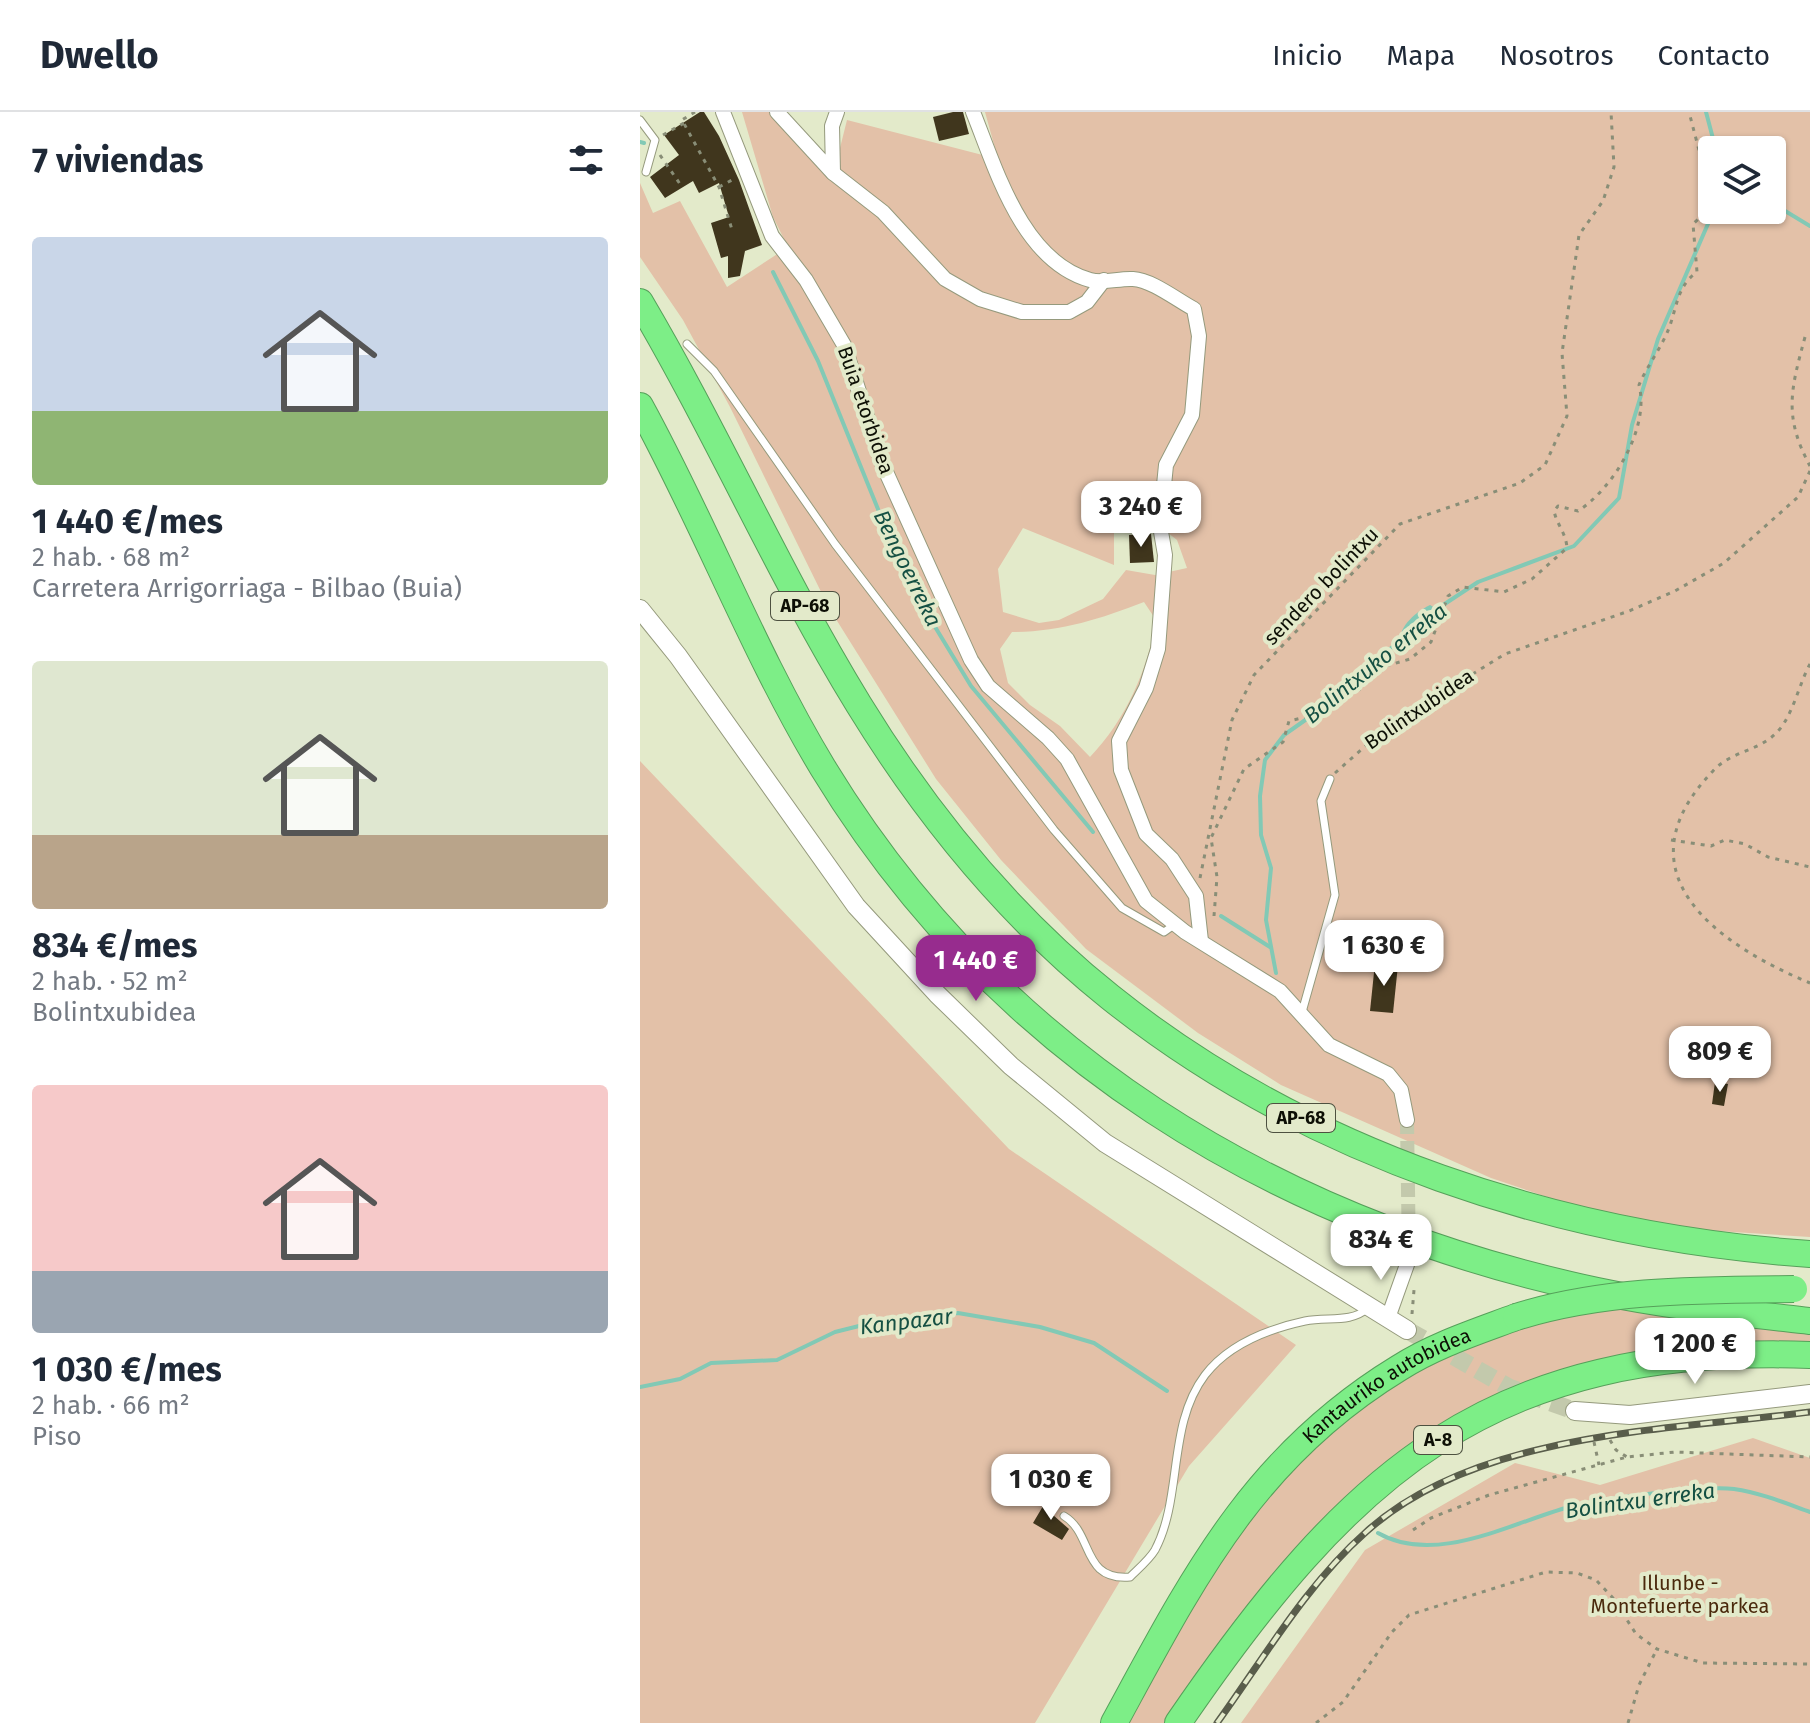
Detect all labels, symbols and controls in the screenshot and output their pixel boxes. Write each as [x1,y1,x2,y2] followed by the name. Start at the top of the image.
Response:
[40,32,159,78] text: Dwello
[1272,39,1343,72] text: Inicio
[1387,39,1455,72] text: Mapa
[1499,39,1614,72] text: Nosotros
[1658,39,1770,72] text: Contacto
[1698,136,1786,224] map controls
[1698,136,1786,224] button: layers
[564,138,608,182] icon: filters
[32,140,204,181] text: 7 viviendas
[248,289,392,433] icon: home
[833,343,899,477] street label: Buia etorbidea
[1067,481,1215,549] pin: 3 240 €
[1099,491,1183,522] text: 3 240 €
[32,501,223,542] text: 1 440 €/mes
[868,506,947,631] water label: Bengoerreka
[1259,522,1383,650] street label: sendero bolintxu
[32,542,190,573] text: 2 hab. · 68 m²
[32,573,462,604] text: Carretera Arrigorriaga - Bilbao (Buia)
[771,592,839,620] road number: AP-68
[1298,598,1452,729] water label: Bolintxuko erreka
[1360,664,1478,754] street label: Bolintxubidea
[248,713,392,857] icon: home
[1310,920,1458,988] pin: 1 630 €
[32,925,197,966] text: 834 €/mes
[1343,930,1425,961] text: 1 630 €
[902,935,1050,1003] pin: 1 440 €
[934,945,1018,976] text: 1 440 €
[32,966,188,997] text: 2 hab. · 52 m²
[32,997,197,1028] text: Bolintxubidea
[1664,1026,1776,1094] pin: 809 €
[1687,1036,1753,1067] text: 809 €
[1267,1104,1335,1132] road number: AP-68
[248,1137,392,1281] icon: home
[1325,1214,1437,1282] pin: 834 €
[1349,1224,1413,1255] text: 834 €
[858,1302,955,1341] water label: Kanpazar
[1621,1318,1769,1386] pin: 1 200 €
[1297,1323,1474,1448] street label: Kantauriko autobidea
[1653,1328,1737,1359] text: 1 200 €
[32,1349,222,1390] text: 1 030 €/mes
[32,1390,190,1421] text: 2 hab. · 66 m²
[32,1421,82,1452] text: Piso
[1414,1426,1462,1454] road number: A-8
[977,1454,1125,1522] pin: 1 030 €
[1009,1464,1093,1495] text: 1 030 €
[1563,1477,1717,1524] water label: Bolintxu erreka
[1591,1571,1769,1618] park label: Illunbe - Montefuerte parkea

